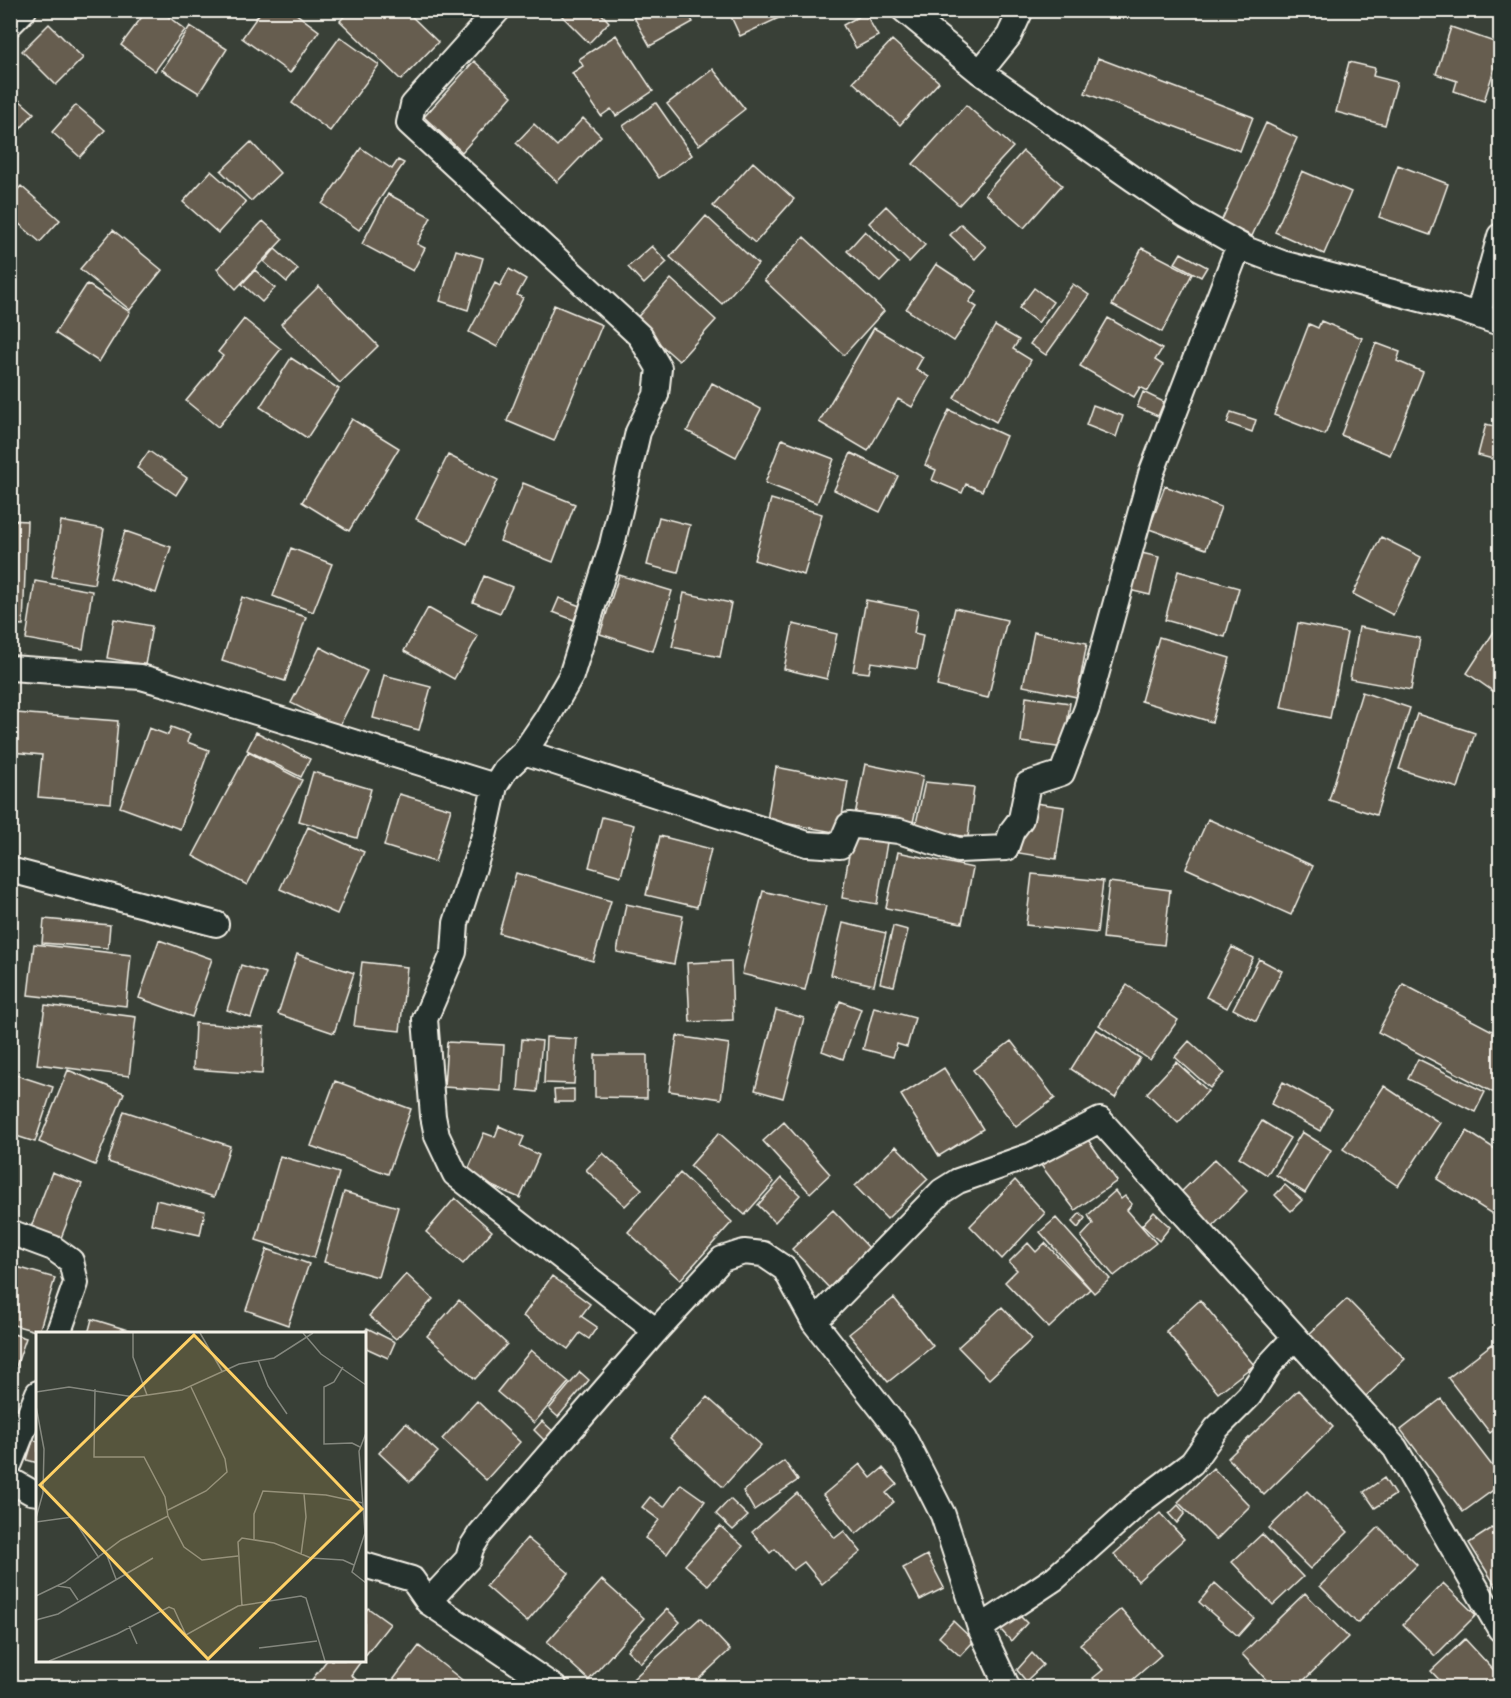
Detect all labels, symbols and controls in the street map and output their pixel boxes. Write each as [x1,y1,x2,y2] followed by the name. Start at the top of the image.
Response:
[36,1332,366,1662] inset map

